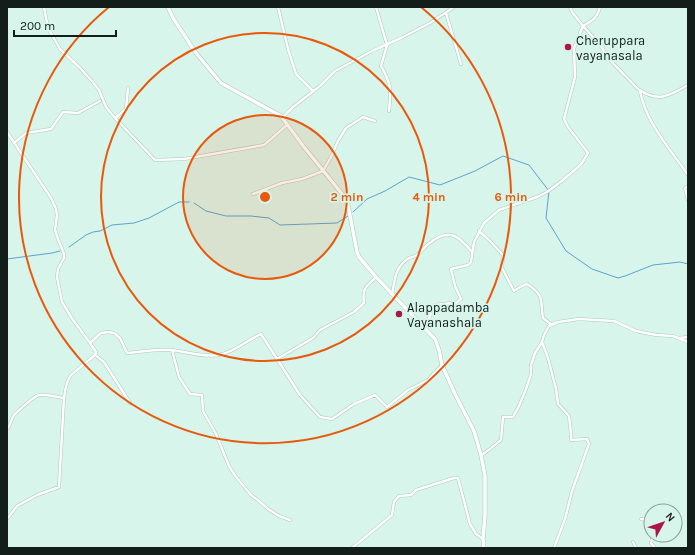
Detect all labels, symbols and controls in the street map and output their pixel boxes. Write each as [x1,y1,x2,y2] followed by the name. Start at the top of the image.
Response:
[14,12,116,38] scale bar
[20,19,55,33] text: 200 m
[576,33,645,63] place label: Cheruppara vayanasala
[563,42,573,52] marker: Cheruppara vayanasala
[258,190,272,204] centre of rings
[330,190,364,204] text: 2 min
[413,190,445,204] text: 4 min
[494,190,528,204] text: 6 min
[407,300,490,330] place label: Alappadamba Vayanashala
[394,309,404,319] marker: Alappadamba Vayanashala
[643,503,683,543] north arrow
[663,510,678,524] text: N

